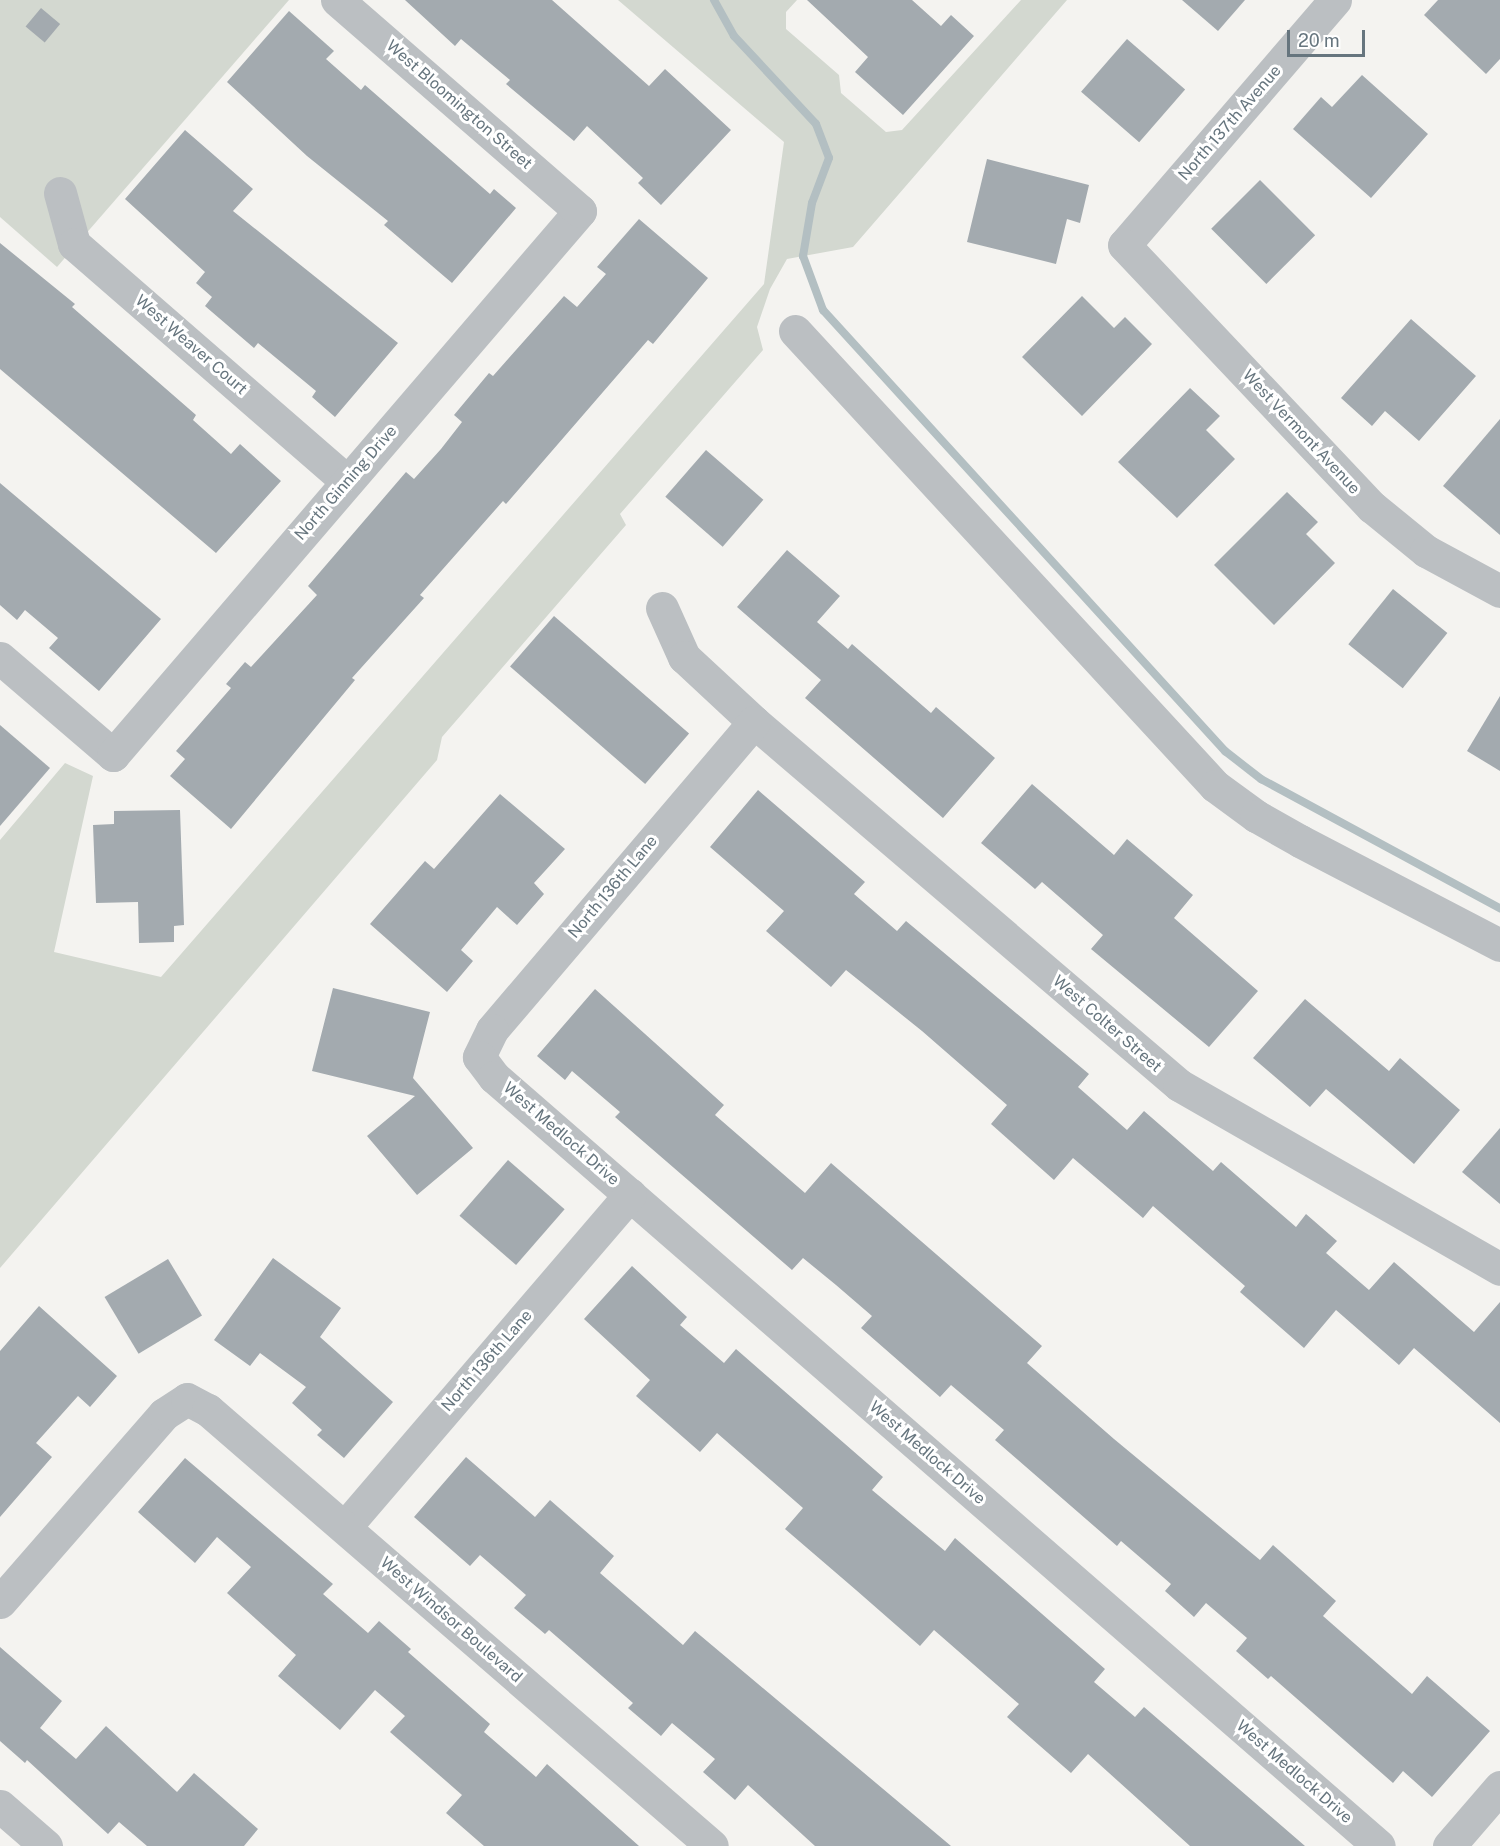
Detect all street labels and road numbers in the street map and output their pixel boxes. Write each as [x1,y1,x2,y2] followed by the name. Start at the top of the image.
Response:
[382,36,536,174] street label: West Bloomington Street
[1175,61,1285,185] street label: North 137th Avenue
[131,291,251,399] street label: West Weaver Court
[1238,366,1364,498] street label: West Vermont Avenue
[291,422,401,544] street label: North Ginning Drive
[564,832,662,942] street label: North 136th Lane
[1049,972,1165,1076] street label: West Colter Street
[499,1078,623,1190] street label: West Medlock Drive
[438,1306,536,1416] street label: North 136th Lane
[865,1397,989,1509] street label: West Medlock Drive
[376,1553,526,1687] street label: West Windsor Boulevard
[1232,1716,1356,1828] street label: West Medlock Drive

